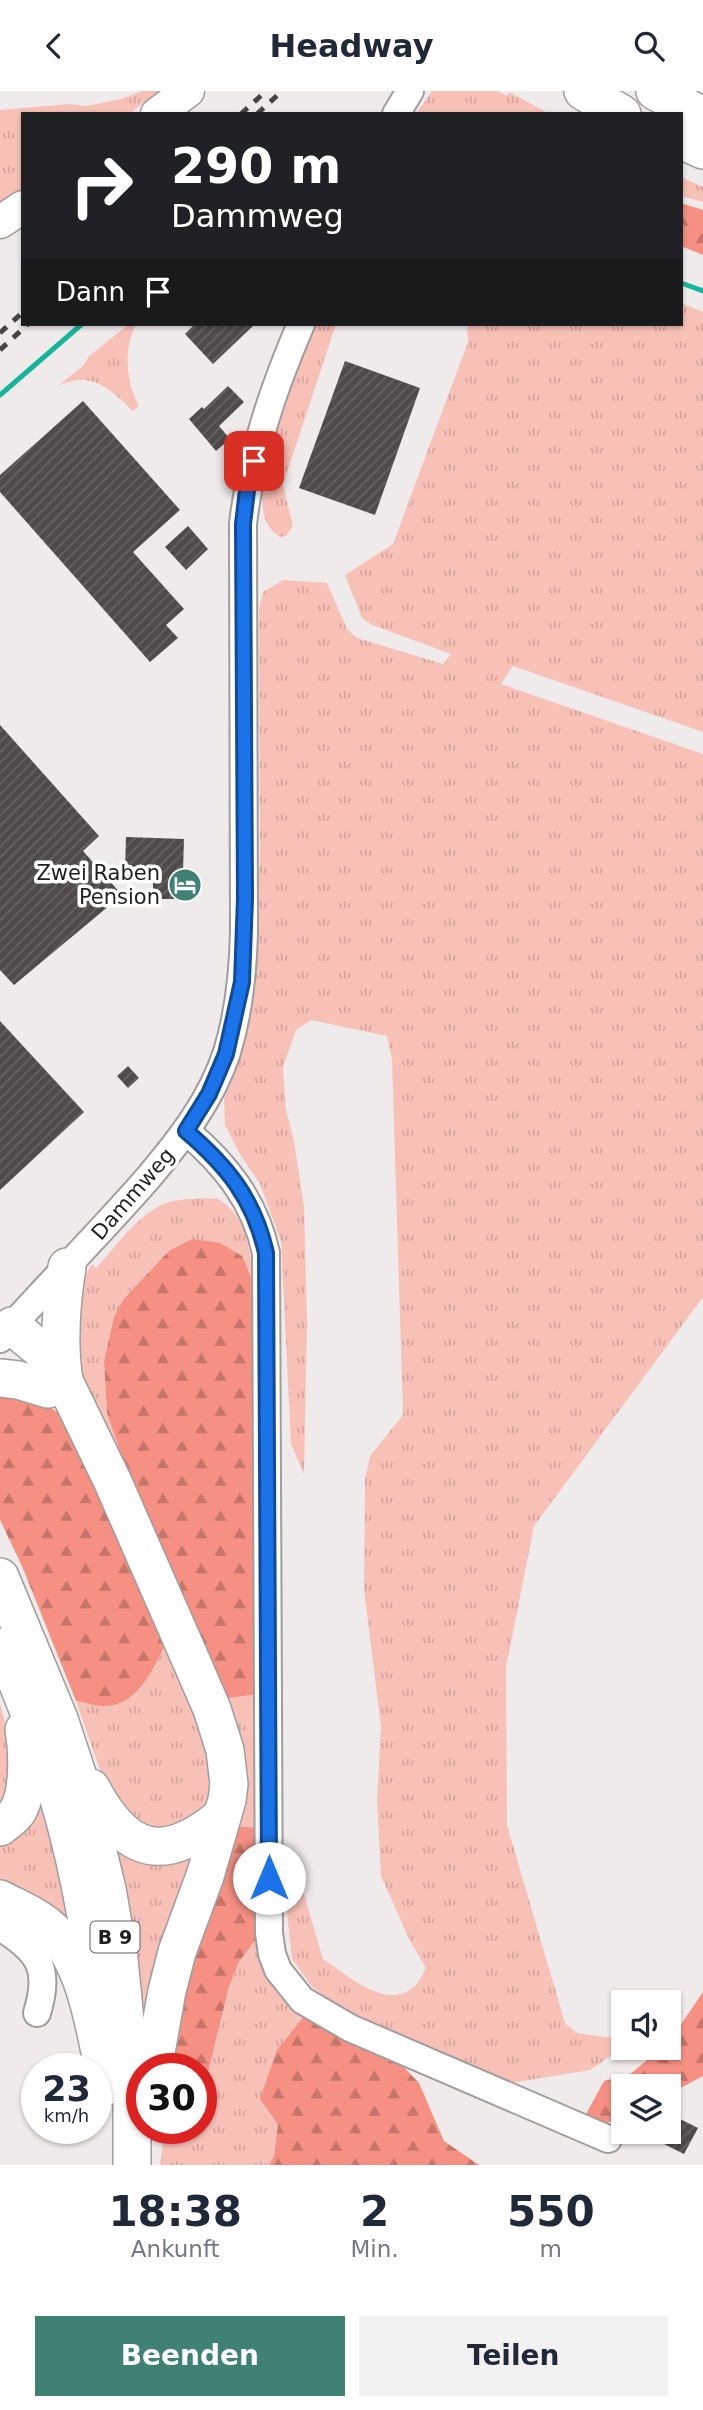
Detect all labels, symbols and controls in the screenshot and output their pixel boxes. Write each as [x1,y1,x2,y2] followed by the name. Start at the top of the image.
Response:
[35,27,73,65] icon: back
[269,27,434,65] text: Headway
[630,27,668,65] icon: search
[171,138,341,195] text: 290 m
[56,140,147,231] icon: right
[171,197,344,235] text: Dammweg
[139,273,177,311] icon: arrive
[56,277,125,307] text: Dann
[224,431,284,491] pin
[235,442,273,480] icon: arrive
[36,861,160,909] place label: Zwei Raben Pension
[166,866,204,904] hotel icon: Zwei Raben Pension
[87,1143,179,1245] street label: Dammweg
[232,1841,306,1915] position arrow
[90,1921,140,1953] road number: B 9
[611,1990,681,2144] map controls
[611,1990,681,2060] button: sound
[126,2053,217,2144] speed limit sign: 30
[42,2069,91,2109] text: 23
[611,2074,681,2144] button: layers
[44,2105,89,2126] text: km/h
[108,2187,242,2236] text: 18:38
[360,2187,389,2236] text: 2
[507,2187,595,2236] text: 550
[131,2236,220,2262] text: Ankunft
[350,2236,399,2262] text: Min.
[540,2236,562,2262] text: m
[35,2316,345,2396] button: Beenden
[359,2316,668,2396] button: Teilen

